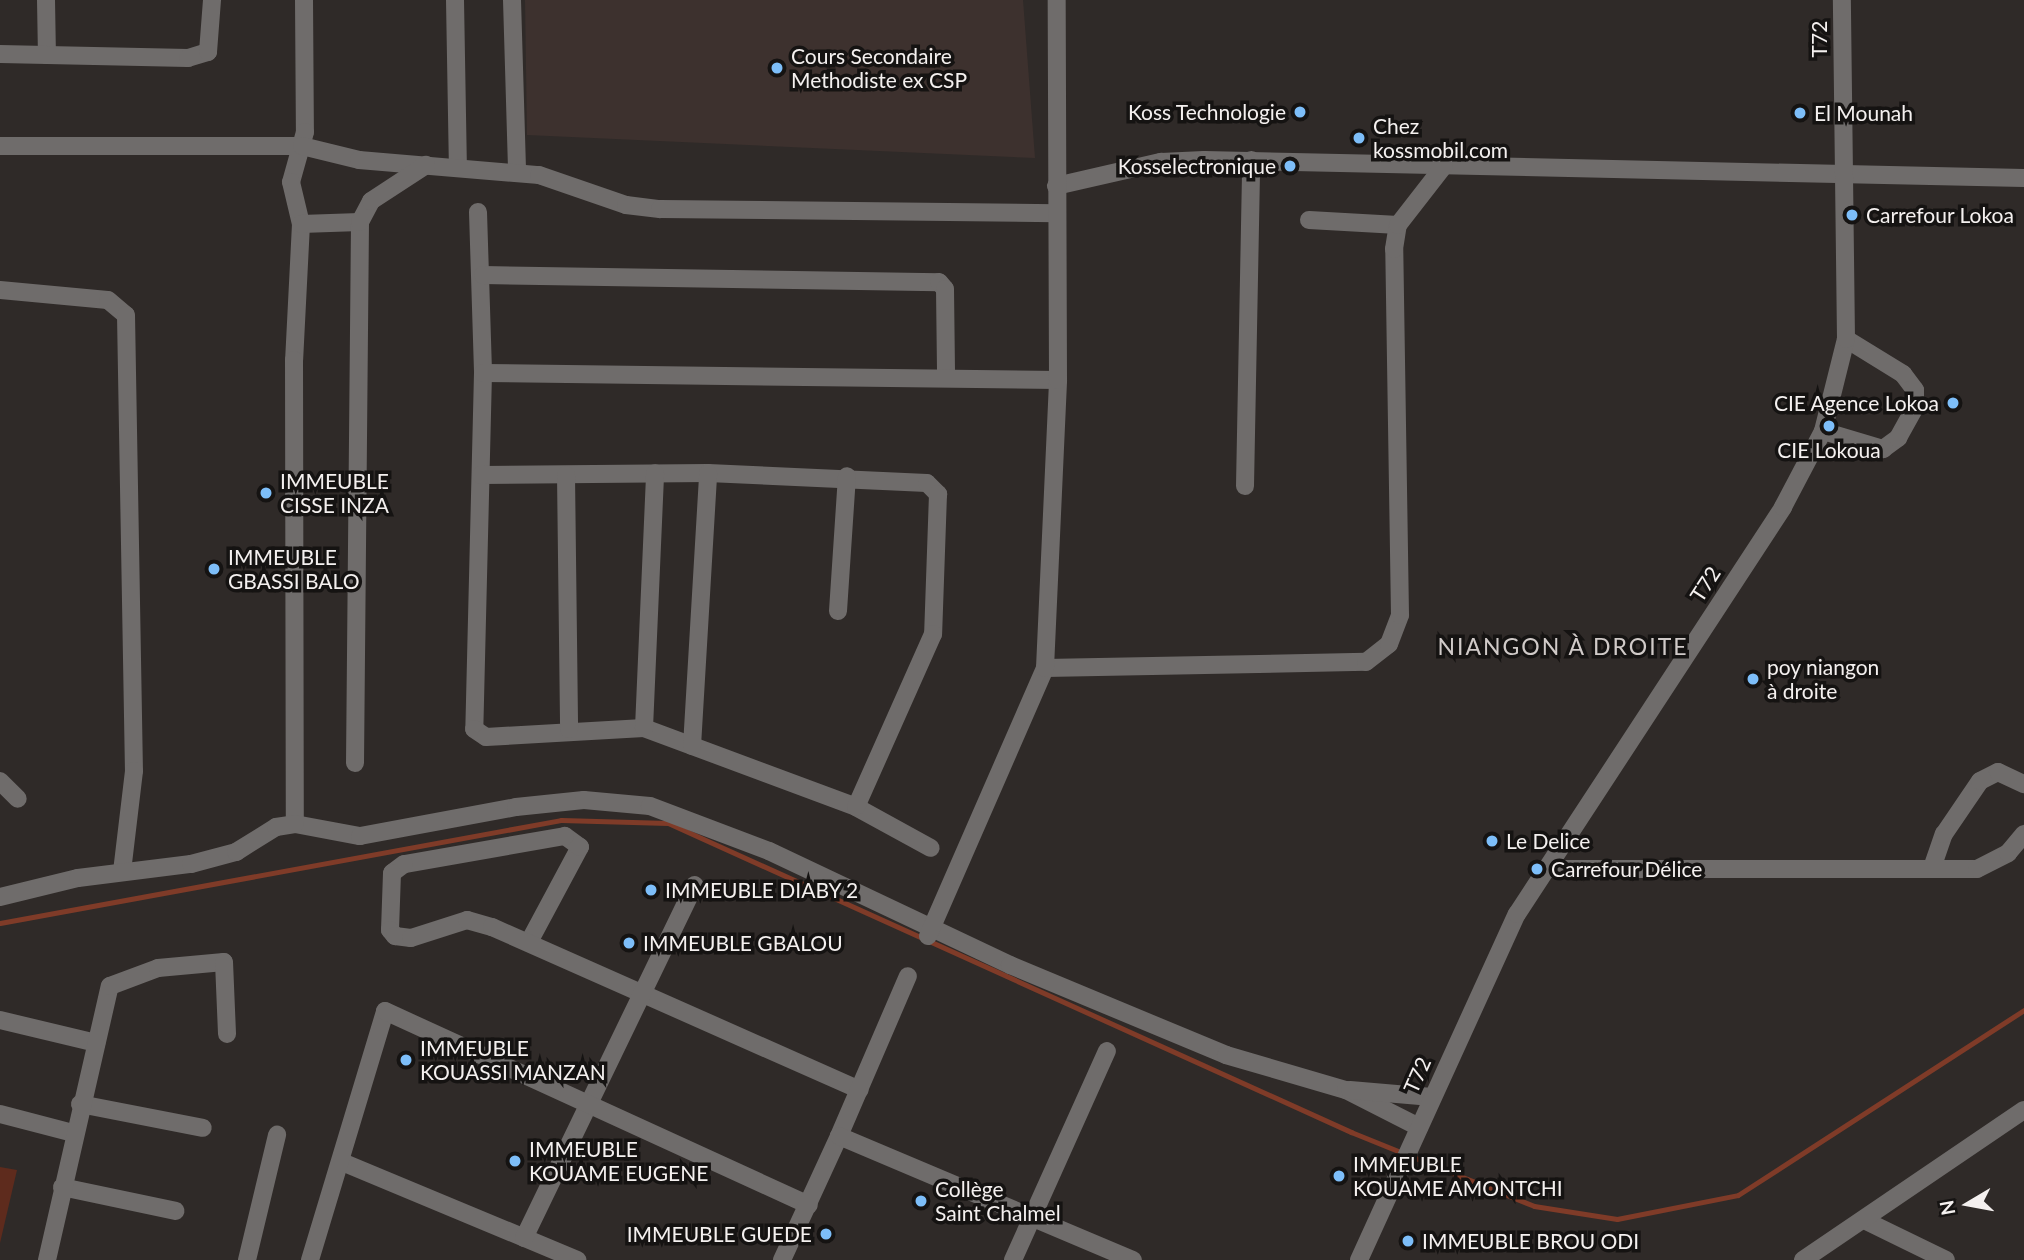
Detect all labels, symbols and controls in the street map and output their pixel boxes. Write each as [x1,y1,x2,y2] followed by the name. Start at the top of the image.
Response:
[1806,21,1832,57] street label: T72
[791,43,967,93] place label: Cours Secondaire Methodiste ex CSP
[769,60,785,76] marker: Cours Secondaire Methodiste ex CSP
[1127,99,1286,125] place label: Koss Technologie
[1814,100,1913,126] place label: El Mounah
[1292,104,1308,120] marker: Koss Technologie
[1792,105,1808,121] marker: El Mounah
[1373,113,1508,163] place label: Chez kossmobil.com
[1351,130,1367,146] marker: Chez kossmobil.com
[1118,153,1276,179] place label: Kosselectronique
[1282,158,1298,174] marker: Kosselectronique
[1866,202,2014,228] place label: Carrefour Lokoa
[1844,207,1860,223] marker: Carrefour Lokoa
[1773,390,1939,416] place label: CIE Agence Lokoa
[1945,395,1961,411] marker: CIE Agence Lokoa
[1821,418,1837,434] marker: CIE Lokoua
[1777,437,1881,463] place label: CIE Lokoua
[280,468,389,518] place label: IMMEUBLE CISSE INZA
[258,485,274,501] marker: IMMEUBLE CISSE INZA
[228,544,359,594] place label: IMMEUBLE GBASSI BALO
[206,561,222,577] marker: IMMEUBLE GBASSI BALO
[1684,562,1726,606] street label: T72
[1439,632,1687,660] district label: NIANGON À DROITE
[1767,654,1880,704] place label: poy niangon à droite
[1745,671,1761,687] marker: poy niangon à droite
[1506,828,1590,854] place label: Le Delice
[1484,833,1500,849] marker: Le Delice
[1551,856,1703,882] place label: Carrefour Délice
[1529,861,1545,877] marker: Carrefour Délice
[665,877,859,903] place label: IMMEUBLE DIABY 2
[643,882,659,898] marker: IMMEUBLE DIABY 2
[643,930,843,956] place label: IMMEUBLE GBALOU
[621,935,637,951] marker: IMMEUBLE GBALOU
[420,1035,606,1085] place label: IMMEUBLE KOUASSI MANZAN
[398,1052,414,1068] marker: IMMEUBLE KOUASSI MANZAN
[1398,1053,1436,1097] street label: T72
[529,1136,708,1186] place label: IMMEUBLE KOUAME EUGENE
[1353,1151,1563,1201] place label: IMMEUBLE KOUAME AMONTCHI
[507,1153,523,1169] marker: IMMEUBLE KOUAME EUGENE
[1331,1168,1347,1184] marker: IMMEUBLE KOUAME AMONTCHI
[1933,1169,2003,1239] north arrow
[935,1176,1061,1226] place label: Collège Saint Chalmel
[913,1193,929,1209] marker: Collège Saint Chalmel
[1934,1199,1959,1217] text: N
[627,1221,812,1247] place label: IMMEUBLE GUEDE
[818,1226,834,1242] marker: IMMEUBLE GUEDE
[1422,1228,1639,1254] place label: IMMEUBLE BROU ODI
[1400,1233,1416,1249] marker: IMMEUBLE BROU ODI

